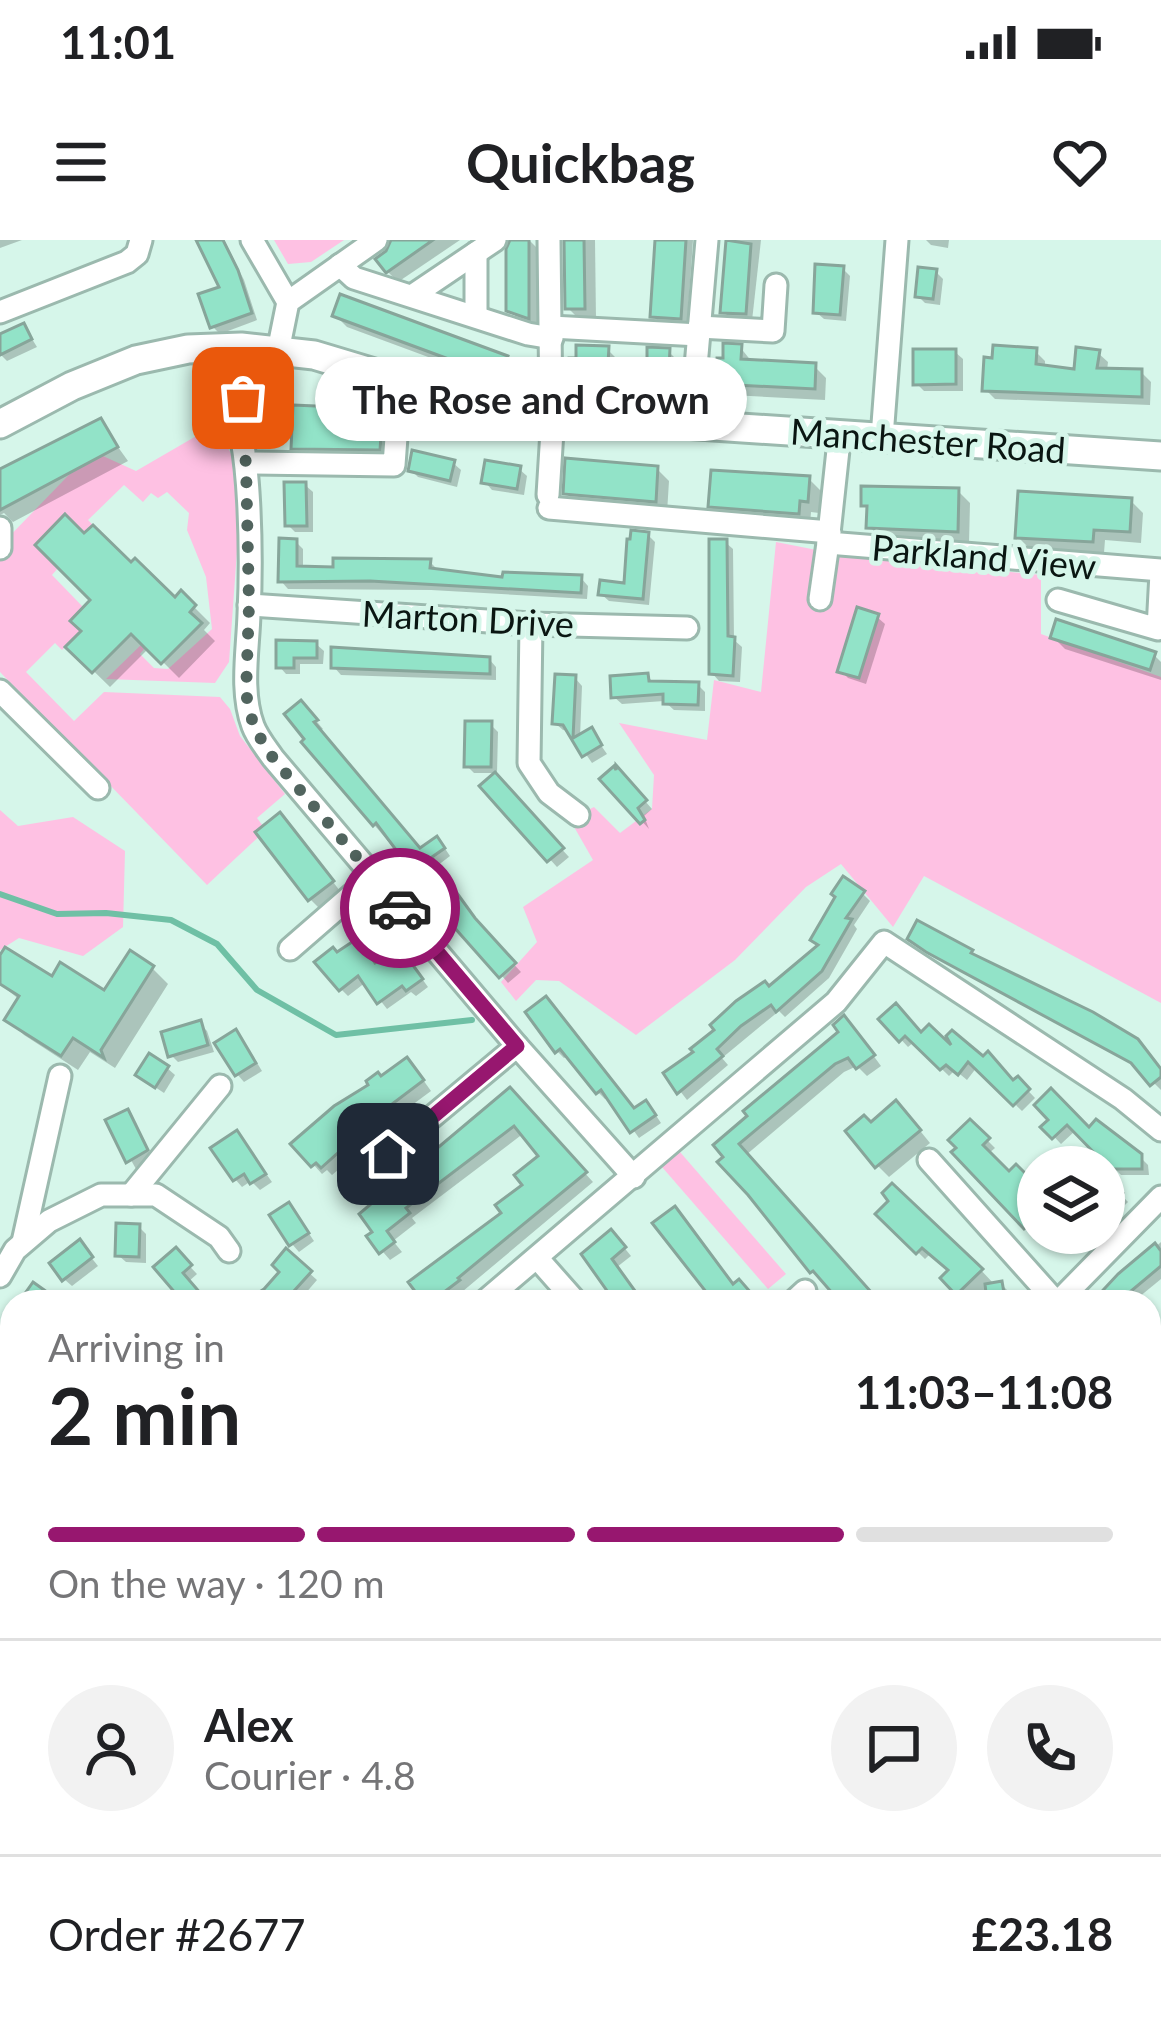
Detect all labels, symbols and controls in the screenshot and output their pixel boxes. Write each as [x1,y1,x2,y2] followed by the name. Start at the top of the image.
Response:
[60,15,176,69] text: 11:01
[48,129,114,195] icon: menu
[1047,129,1113,195] icon: heart
[466,130,695,195] text: Quickbag
[192,347,294,449] pin
[315,356,747,440] callout: The Rose and Crown
[210,365,276,431] icon: bag
[352,376,710,422] text: The Rose and Crown
[789,408,1067,472] street label: Manchester Road
[870,524,1098,588] street label: Parkland View
[361,590,575,646] street label: Marton Drive
[340,848,460,968] courier
[367,875,433,941] icon: car
[337,1103,439,1205] pin
[355,1121,421,1187] icon: home
[1017,1146,1125,1254] map controls
[1017,1146,1125,1254] button: layers
[48,1324,225,1370] text: Arriving in
[855,1365,1113,1419] text: 11:03–11:08
[48,1368,241,1462] text: 2 min
[48,1560,385,1606] text: On the way · 120 m
[48,1685,174,1811] button: person
[831,1685,957,1811] button: chat
[987,1685,1113,1811] button: phone
[204,1698,294,1752] text: Alex
[204,1752,416,1798] text: Courier · 4.8
[48,1907,306,1961] text: Order #2677
[972,1907,1113,1961] text: £23.18

